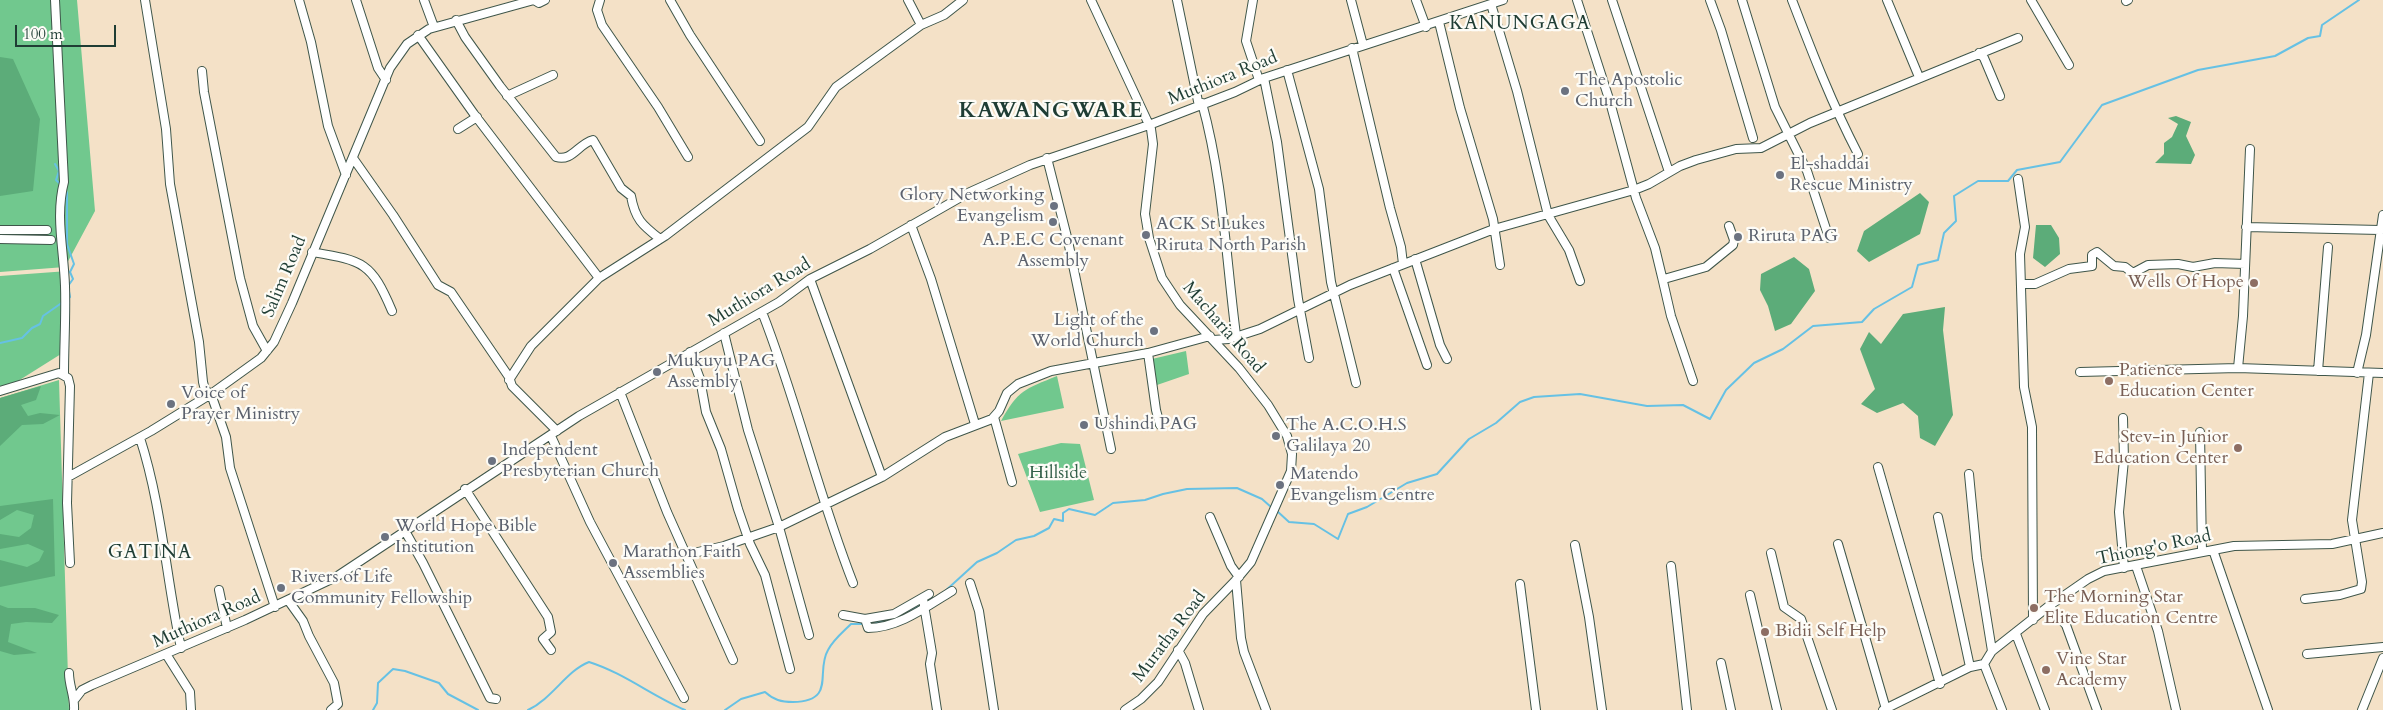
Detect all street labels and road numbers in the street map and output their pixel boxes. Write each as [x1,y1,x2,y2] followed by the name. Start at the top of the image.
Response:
[1165,47,1281,111] street label: Muthiora Road
[258,233,312,321] street label: Salim Road
[705,254,815,332] street label: Muthiora Road
[1177,278,1269,378] street label: Macharia Road
[2095,525,2213,571] street label: Thiong'o Road
[150,587,264,653] street label: Muthiora Road
[1129,587,1211,687] street label: Muratha Road

